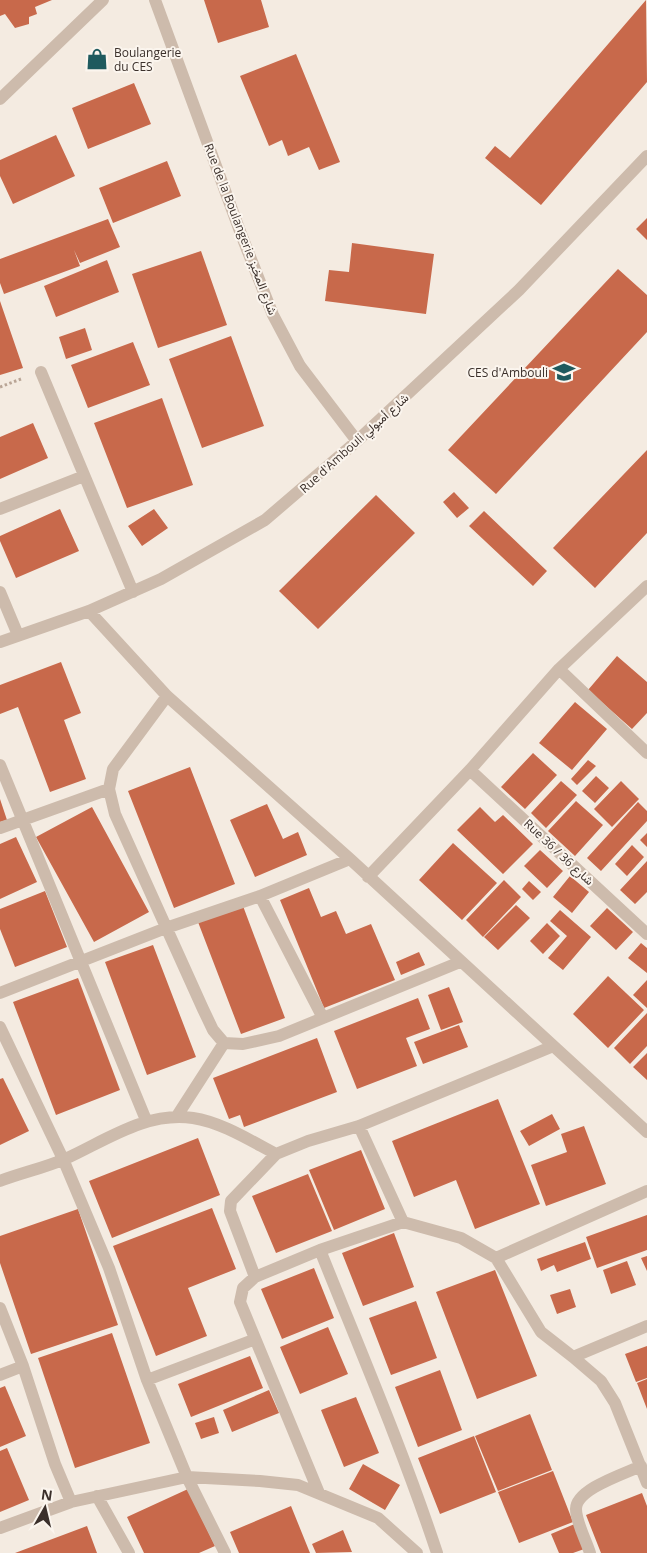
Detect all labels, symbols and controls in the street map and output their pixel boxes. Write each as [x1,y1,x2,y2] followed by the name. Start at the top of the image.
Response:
[114,44,182,75] place label: Boulangerie du CES
[84,46,110,72] shop icon: Boulangerie du CES
[199,141,282,318] street label: Rue de la Boulangerie شارع المخبز
[551,359,577,385] school or university icon: CES d'Ambouli
[467,364,548,381] place label: CES d'Ambouli
[296,389,414,498] street label: Rue d'Ambouli شارع أمبولي
[520,815,598,890] street label: Rue 36 / شارع 36
[20,1483,70,1533] north arrow
[40,1484,54,1505] text: N

